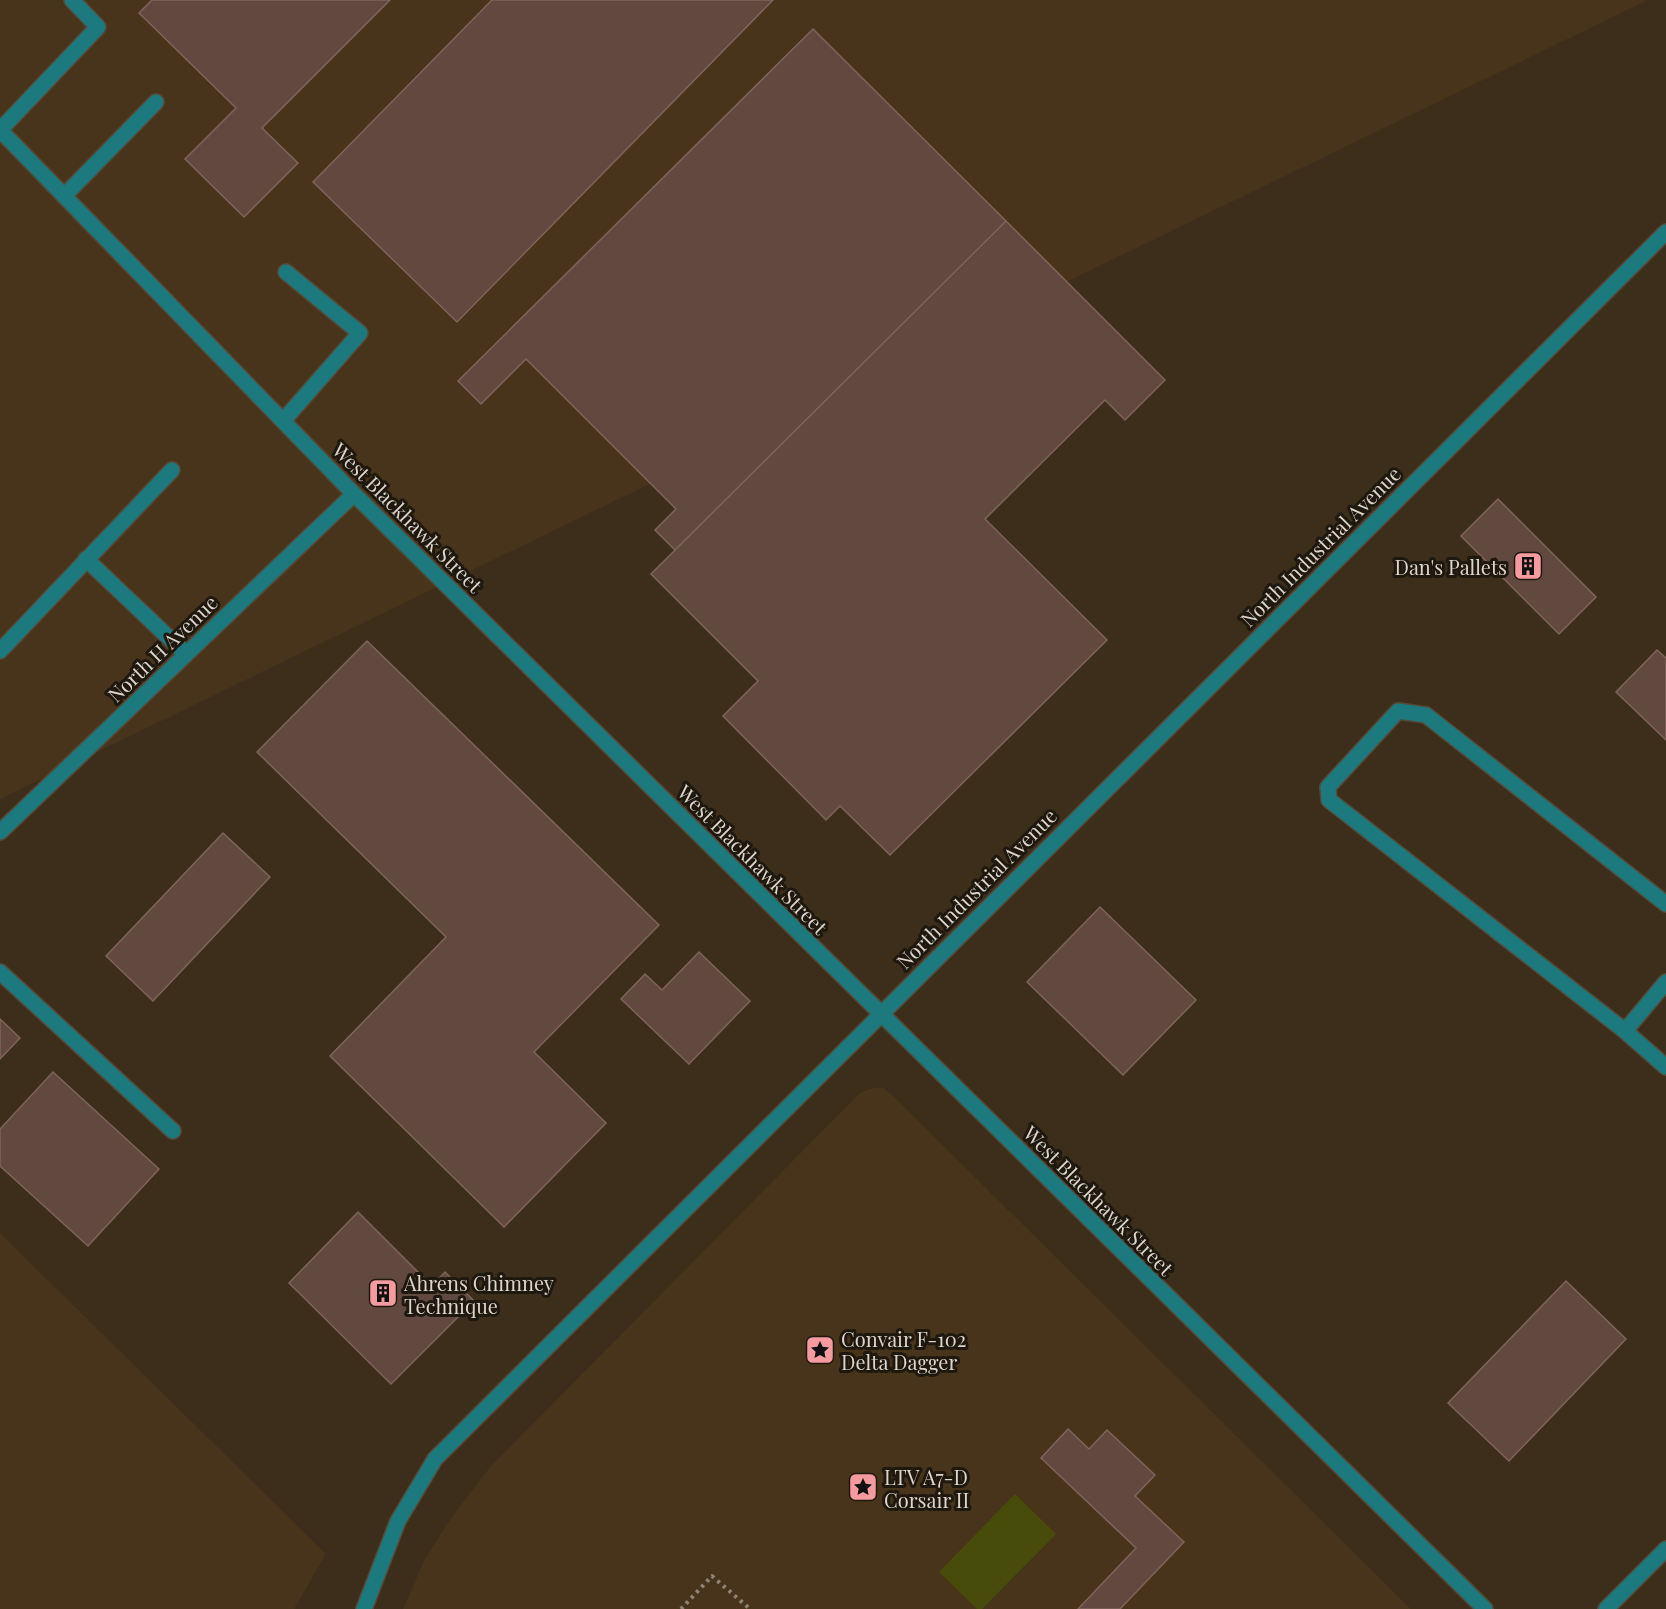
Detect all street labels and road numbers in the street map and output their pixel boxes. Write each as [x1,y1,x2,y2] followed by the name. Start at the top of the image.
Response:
[326,435,489,598] street label: West Blackhawk Street
[1234,460,1406,632] street label: North Industrial Avenue
[101,589,223,707] street label: North H Avenue
[671,777,834,940] street label: West Blackhawk Street
[890,802,1062,974] street label: North Industrial Avenue
[1017,1118,1180,1281] street label: West Blackhawk Street

